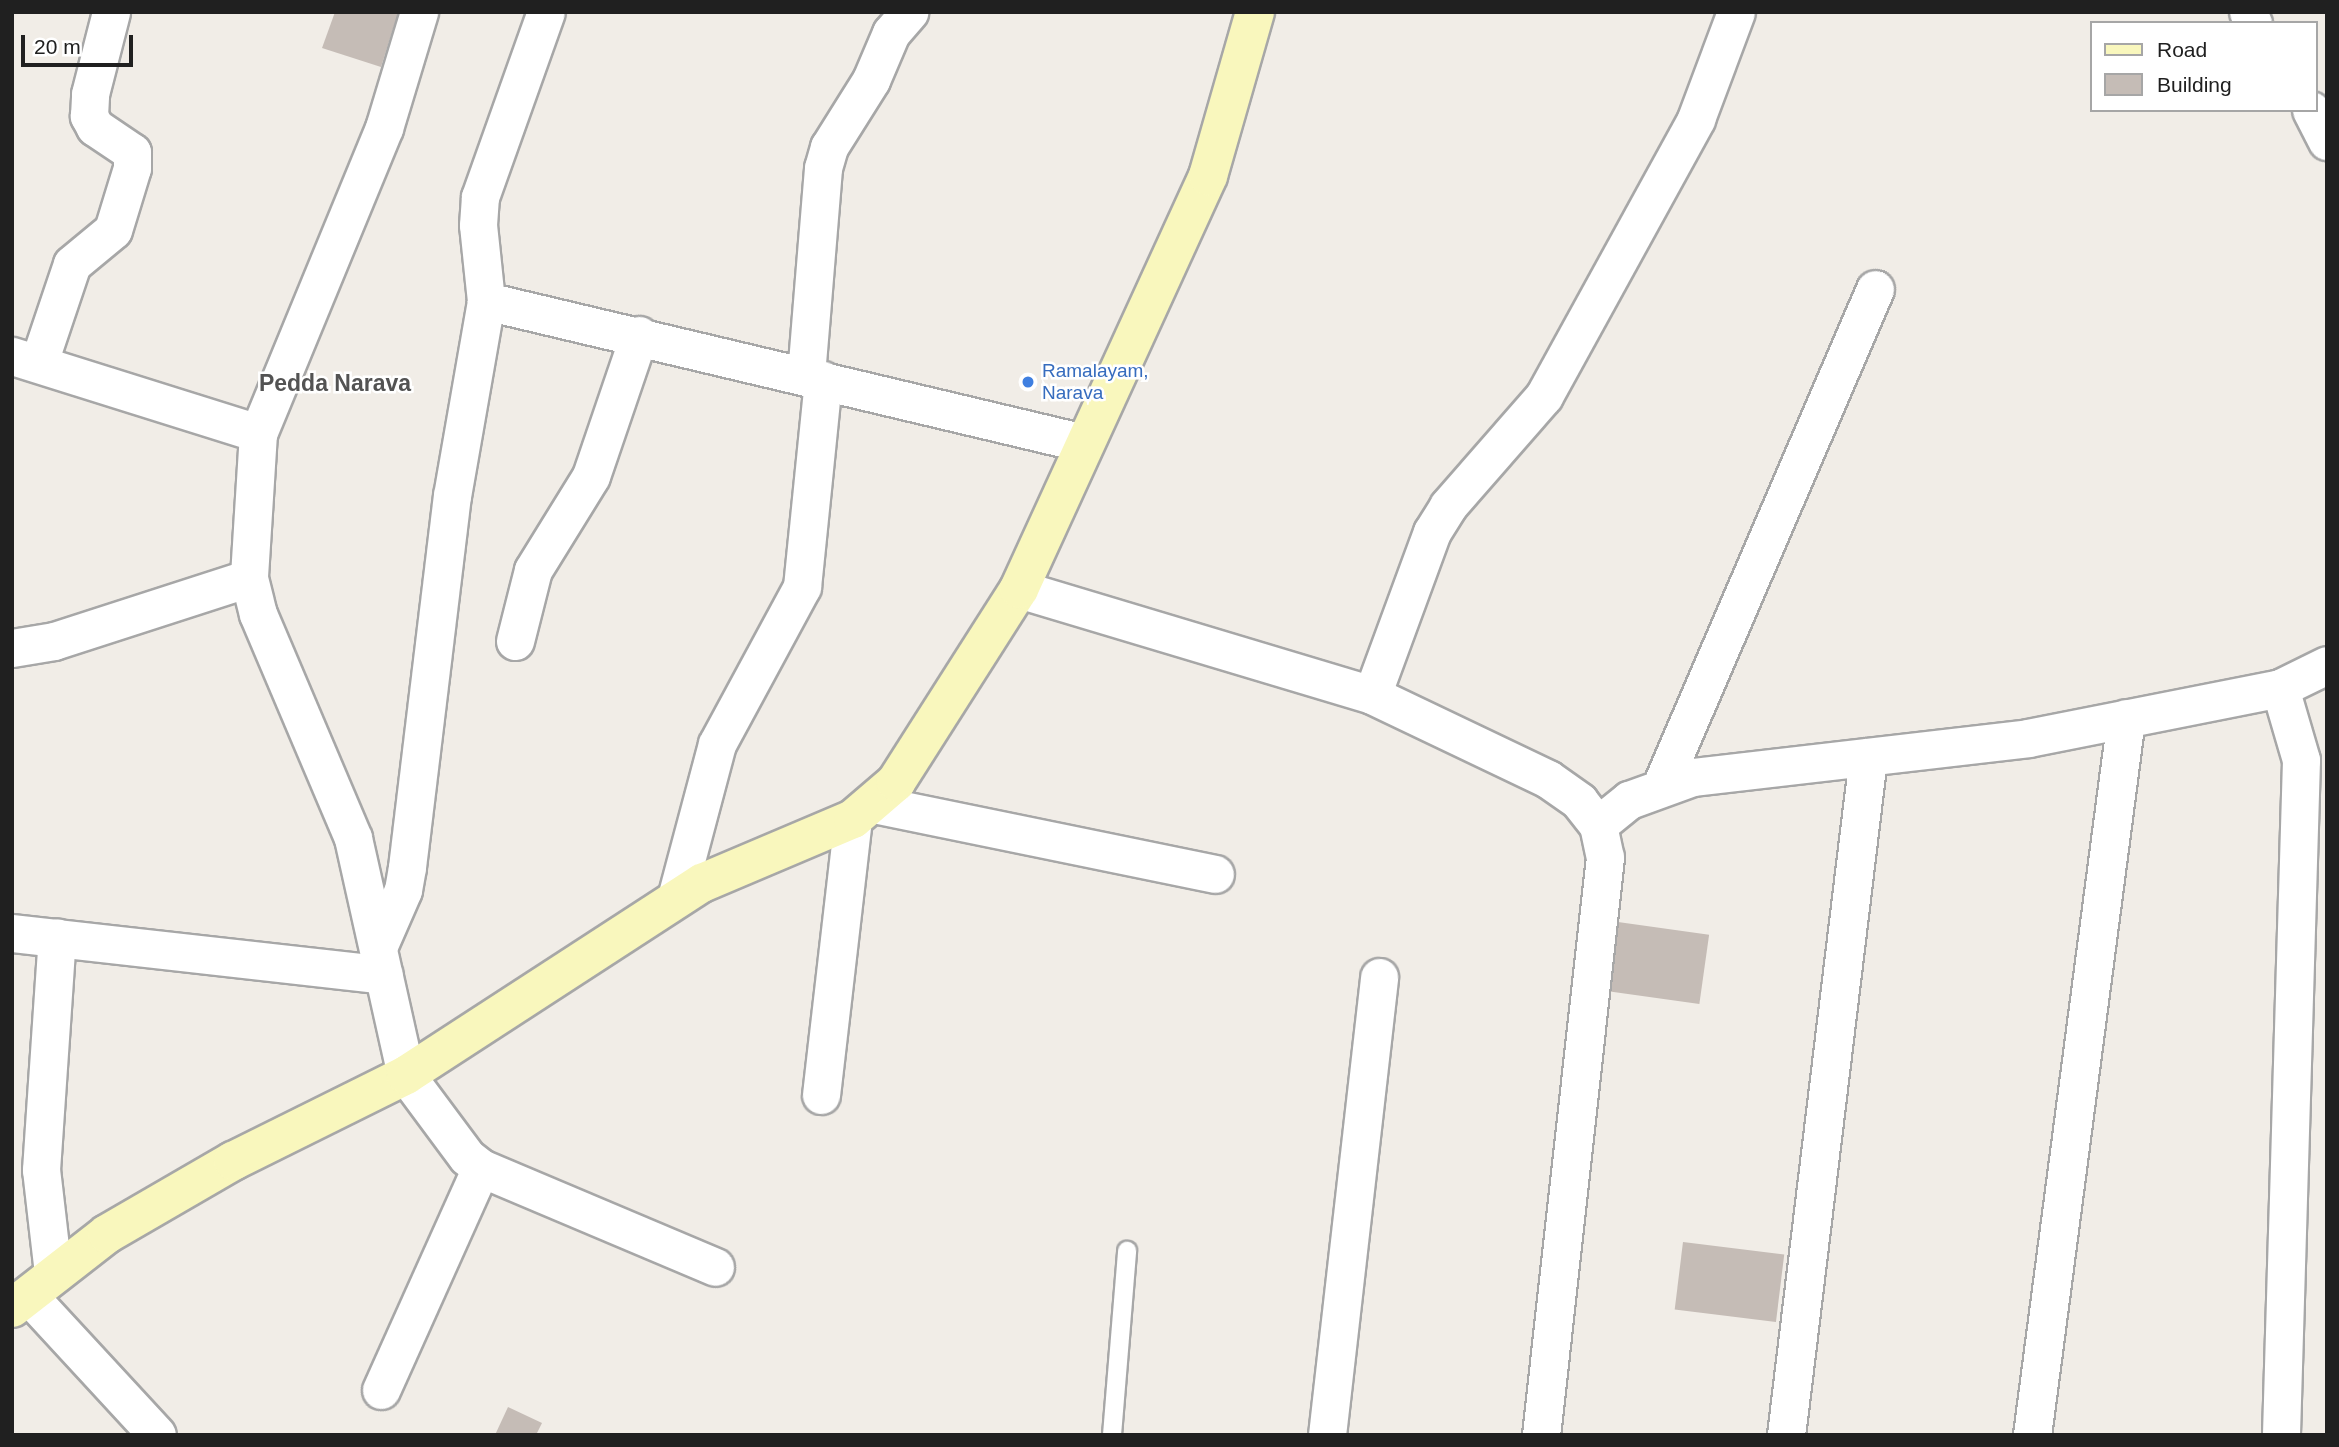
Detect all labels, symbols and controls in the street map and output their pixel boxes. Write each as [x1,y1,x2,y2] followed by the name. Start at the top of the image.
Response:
[24,21,136,65] scale bar
[2090,21,2318,112] legend
[34,35,81,58] text: 20 m
[2157,38,2207,61] text: Road
[2157,73,2232,96] text: Building
[1042,360,1149,404] place label: Ramalayam, Narava
[259,369,411,397] district label: Pedda Narava
[1020,374,1036,390] marker: Ramalayam, Narava

